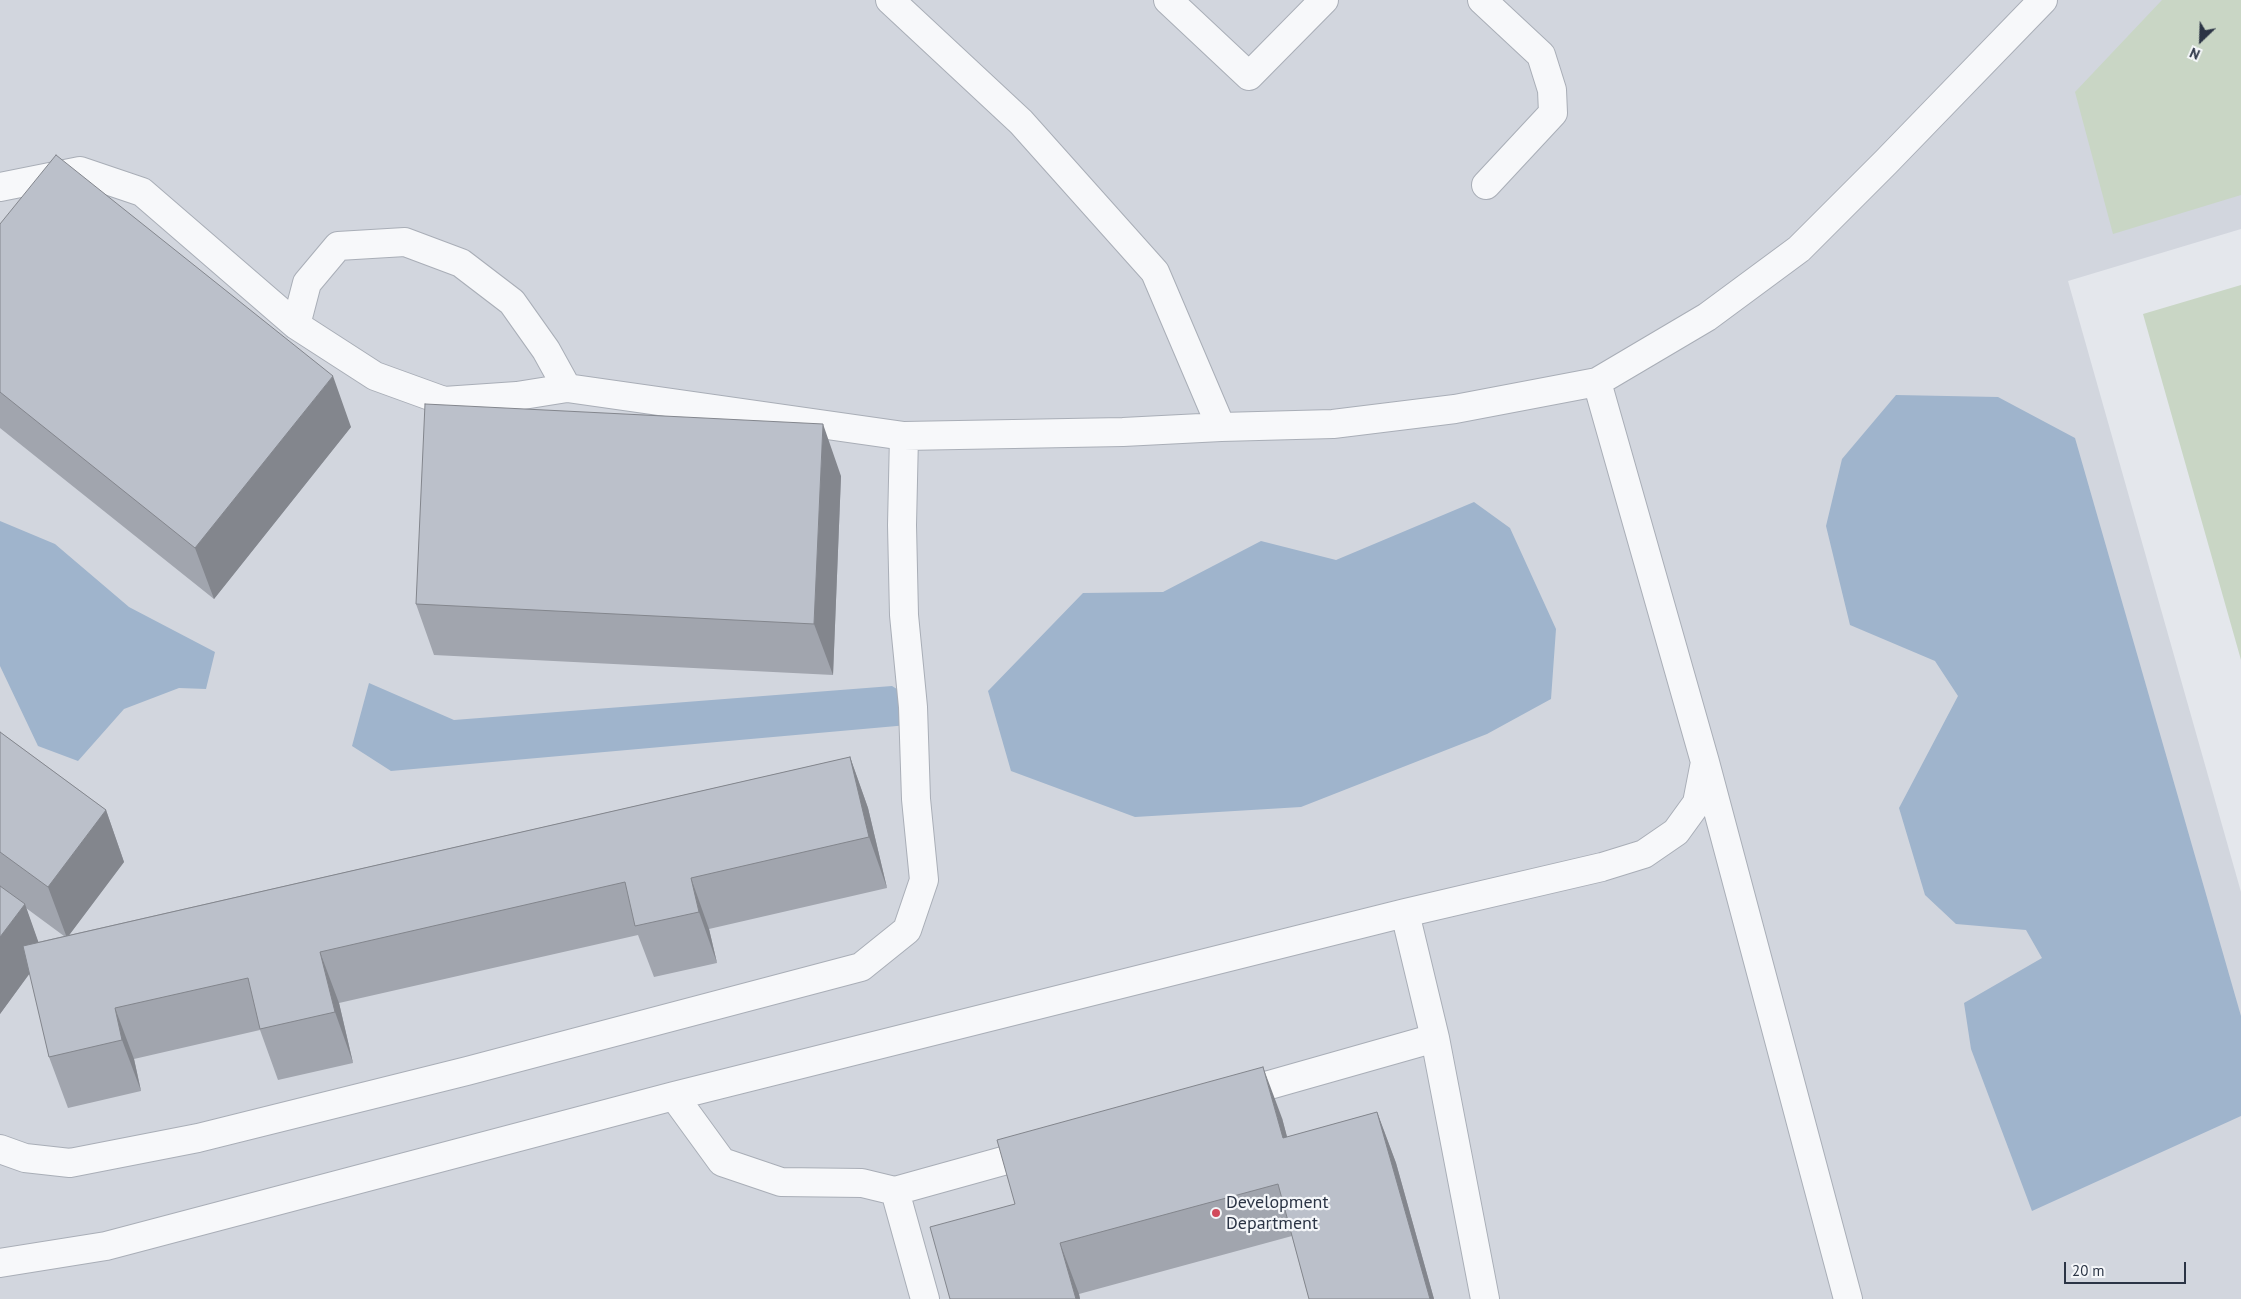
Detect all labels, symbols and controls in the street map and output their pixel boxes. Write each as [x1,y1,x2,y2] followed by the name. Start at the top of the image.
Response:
[2176,15,2226,65] north arrow
[2187,44,2203,64] text: N
[1226,1192,1328,1234] place label: Development Department
[1210,1207,1222,1219] marker: Development Department
[2066,1252,2188,1284] scale bar
[2072,1261,2105,1280] text: 20 m

